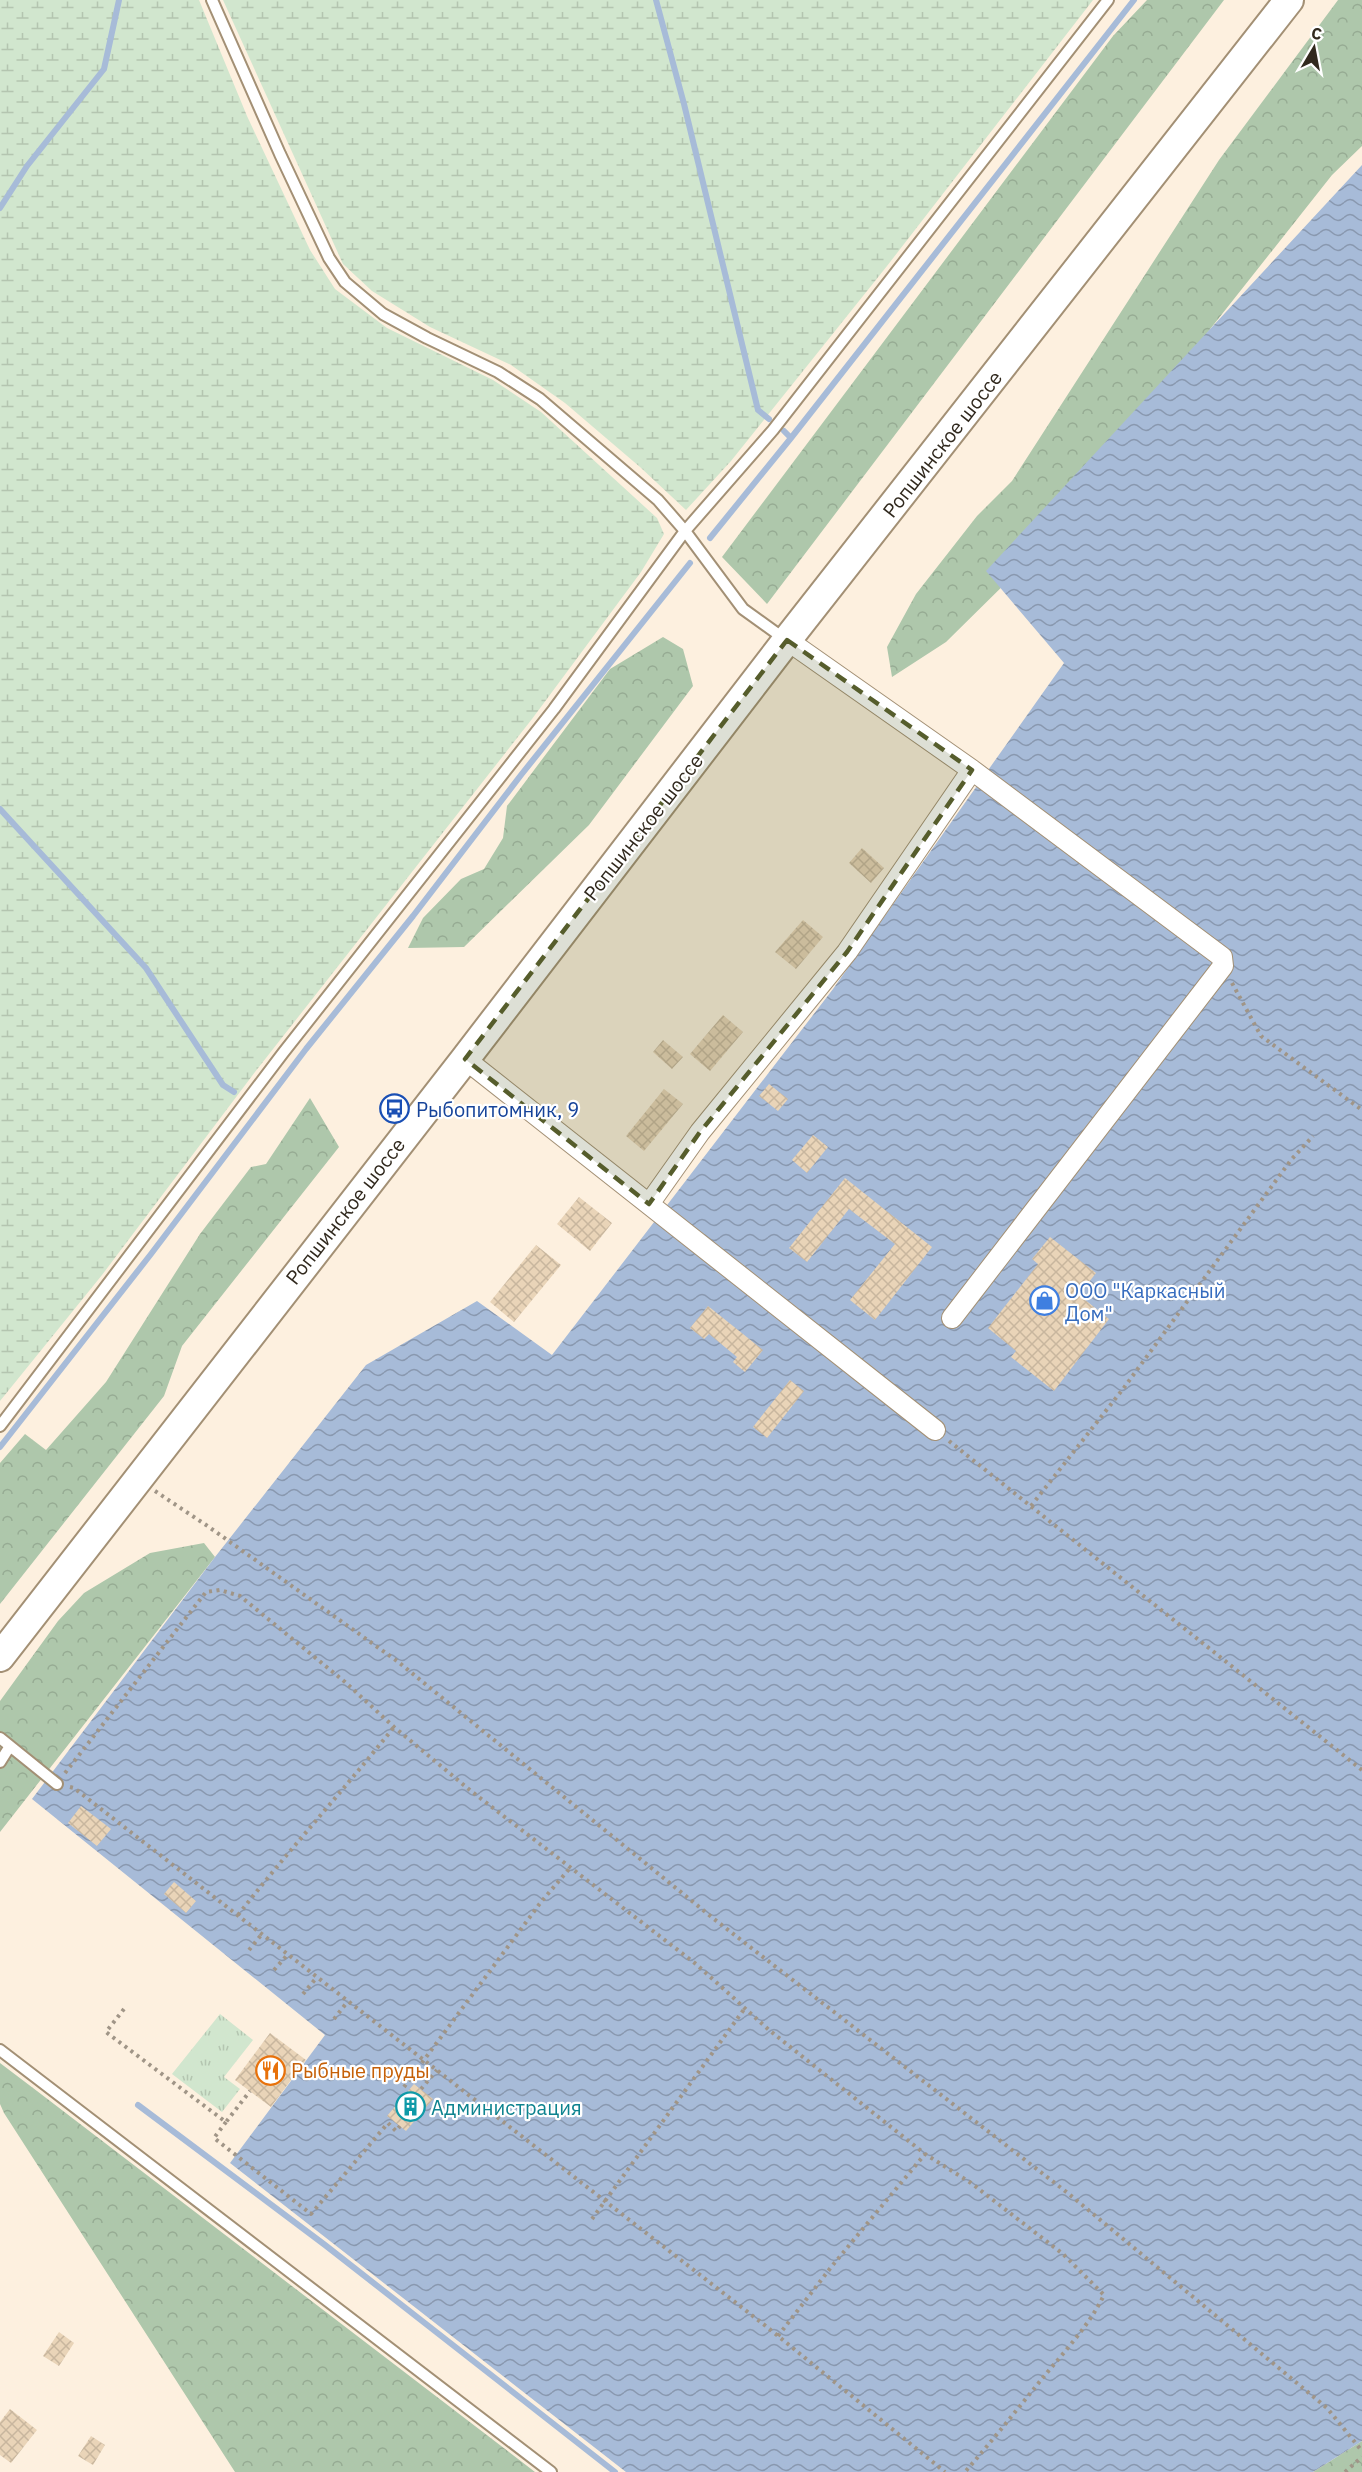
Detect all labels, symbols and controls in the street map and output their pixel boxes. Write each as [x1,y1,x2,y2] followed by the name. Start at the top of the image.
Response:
[1284,18,1344,78] north arrow
[1310,22,1323,44] text: С
[876,365,1008,523] street label: Ропшинское шоссе
[577,748,709,906] street label: Ропшинское шоссе
[379,1093,411,1125] bus stop icon: Рыбопитомник, 9
[416,1096,579,1123] place label: Рыбопитомник, 9
[279,1132,411,1290] street label: Ропшинское шоссе
[1065,1277,1226,1327] place label: ООО "Каркасный Дом"
[1028,1285,1060,1317] shop icon: ООО "Каркасный Дом"
[254,2054,286,2086] restaurant icon: Рыбные пруды
[291,2057,430,2084] place label: Рыбные пруды
[394,2091,426,2123] building icon: Администрация
[431,2094,582,2121] place label: Администрация

